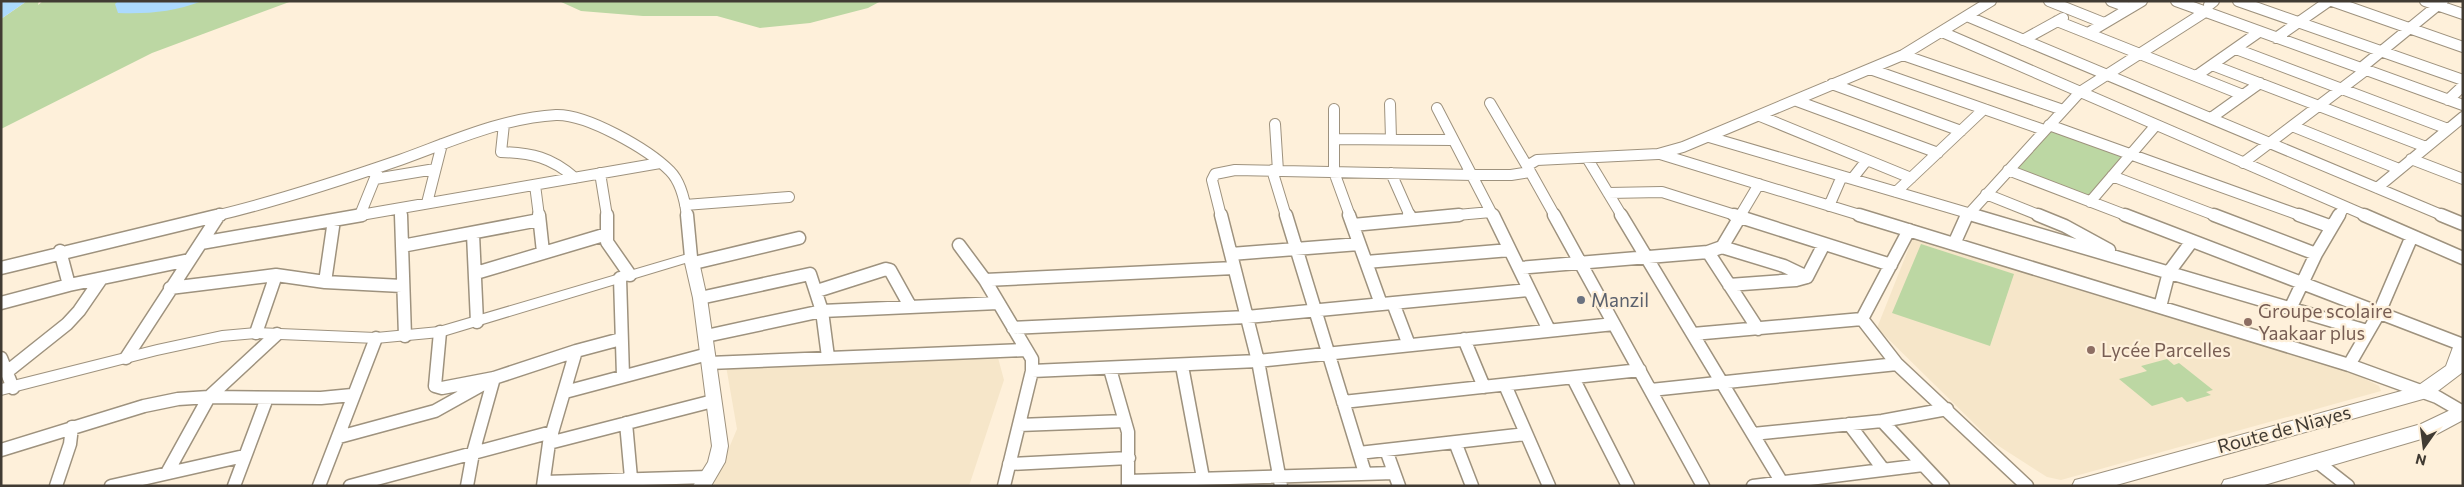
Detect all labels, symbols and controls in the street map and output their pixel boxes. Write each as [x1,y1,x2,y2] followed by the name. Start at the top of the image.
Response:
[1591,288,1649,311] place label: Manzil
[1575,294,1587,306] marker: Manzil
[2258,299,2392,344] place label: Groupe scolaire Yaakaar plus
[2242,316,2254,328] marker: Groupe scolaire Yaakaar plus
[2101,338,2231,361] place label: Lycée Parcelles
[2085,344,2097,356] marker: Lycée Parcelles
[2215,400,2353,457] street label: Route de Niayes
[2399,422,2449,472] north arrow
[2414,451,2428,470] text: N

